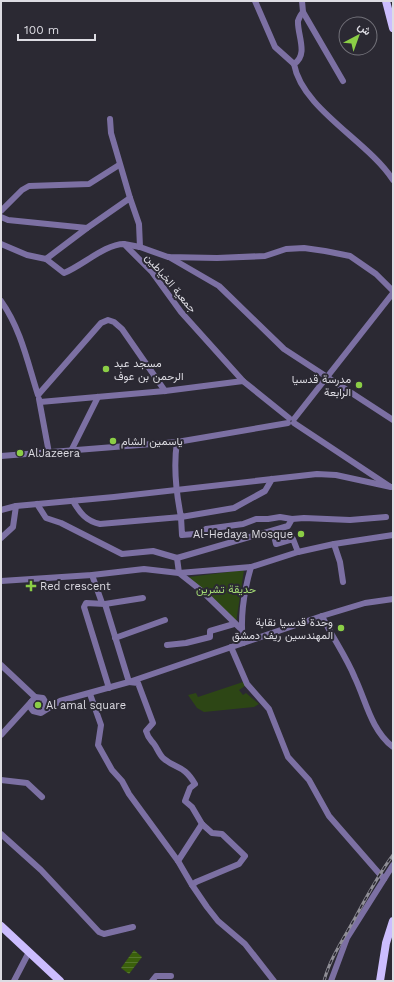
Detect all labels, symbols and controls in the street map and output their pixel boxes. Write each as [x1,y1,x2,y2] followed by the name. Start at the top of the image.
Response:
[18,16,95,42] scale bar
[338,16,378,56] north arrow
[355,20,373,38] text: ش
[24,23,59,37] text: 100 m
[142,251,199,315] street label: جمعية الخياطين
[114,357,184,383] place label: مسجد عبد الرحمن بن عوف
[101,364,111,374] marker: مسجد عبد الرحمن بن عوف
[292,373,351,399] place label: مدرسة قدسيا الرابعة
[354,380,364,390] marker: مدرسة قدسيا الرابعة
[121,435,183,449] place label: ياسمين الشام
[108,436,118,446] marker: ياسمين الشام
[28,447,80,460] place label: AlJazeera
[15,448,25,458] marker: AlJazeera
[193,528,293,541] place label: Al-Hedaya Mosque
[296,529,306,539] marker: Al-Hedaya Mosque
[25,580,37,592] marker: Red crescent
[40,580,111,593] place label: Red crescent
[196,583,256,596] park label: حديقة تشرين
[232,616,333,642] place label: وحدة قدسيا نقابة المهندسين ريف دمشق
[336,623,346,633] marker: وحدة قدسيا نقابة المهندسين ريف دمشق
[46,699,126,712] place label: Al amal square
[33,700,43,710] marker: Al amal square

